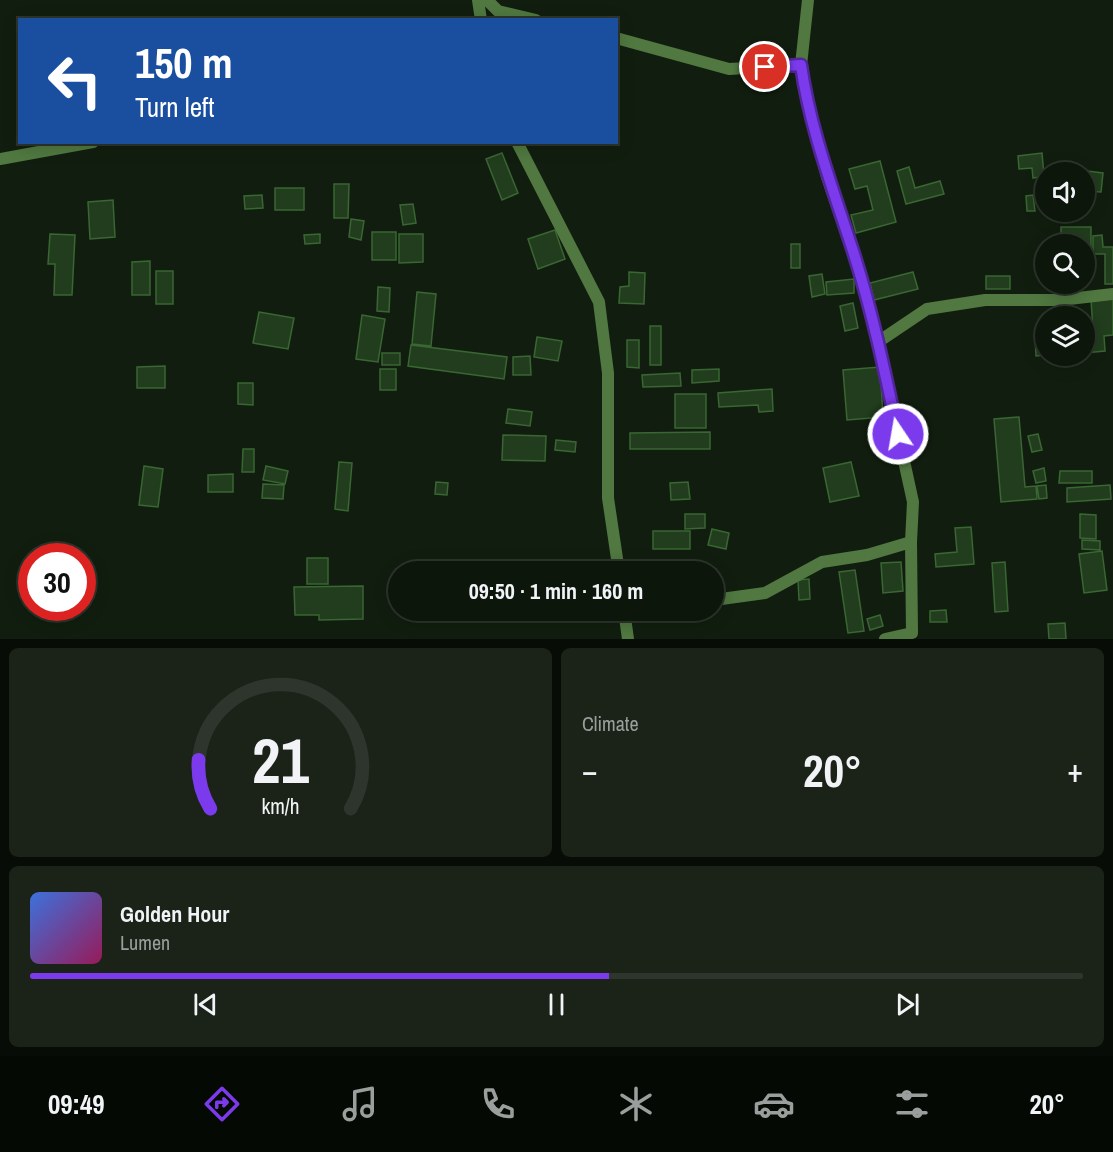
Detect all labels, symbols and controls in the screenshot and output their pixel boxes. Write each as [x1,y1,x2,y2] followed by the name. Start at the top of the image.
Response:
[135,35,233,91] text: 150 m
[739,41,790,92] pin
[36,42,114,120] icon: left
[748,50,781,83] icon: arrive
[135,89,214,125] text: Turn left
[1035,162,1095,366] map controls
[1035,162,1095,222] button: sound
[1035,234,1095,294] button: search
[1035,306,1095,366] button: layers
[866,402,930,466] position arrow
[18,543,96,621] speed limit sign: 30
[469,576,643,606] text: 09:50 · 1 min · 160 m
[582,710,639,737] text: Climate
[252,718,309,802] text: 21
[803,740,862,801] text: 20°
[582,748,598,792] text: −
[1067,748,1083,792] text: +
[261,793,300,822] text: km/h
[120,899,229,929] text: Golden Hour
[120,929,170,956] text: Lumen
[189,988,222,1021] icon: previous
[540,988,573,1021] icon: pause
[891,988,924,1021] icon: next
[201,1083,243,1125] icon: directions
[339,1083,381,1125] icon: music
[477,1083,519,1125] icon: phone
[615,1083,657,1125] icon: climate
[753,1083,795,1125] icon: car
[891,1083,933,1125] icon: filters
[48,1086,105,1122] text: 09:49
[1029,1086,1065,1122] text: 20°

